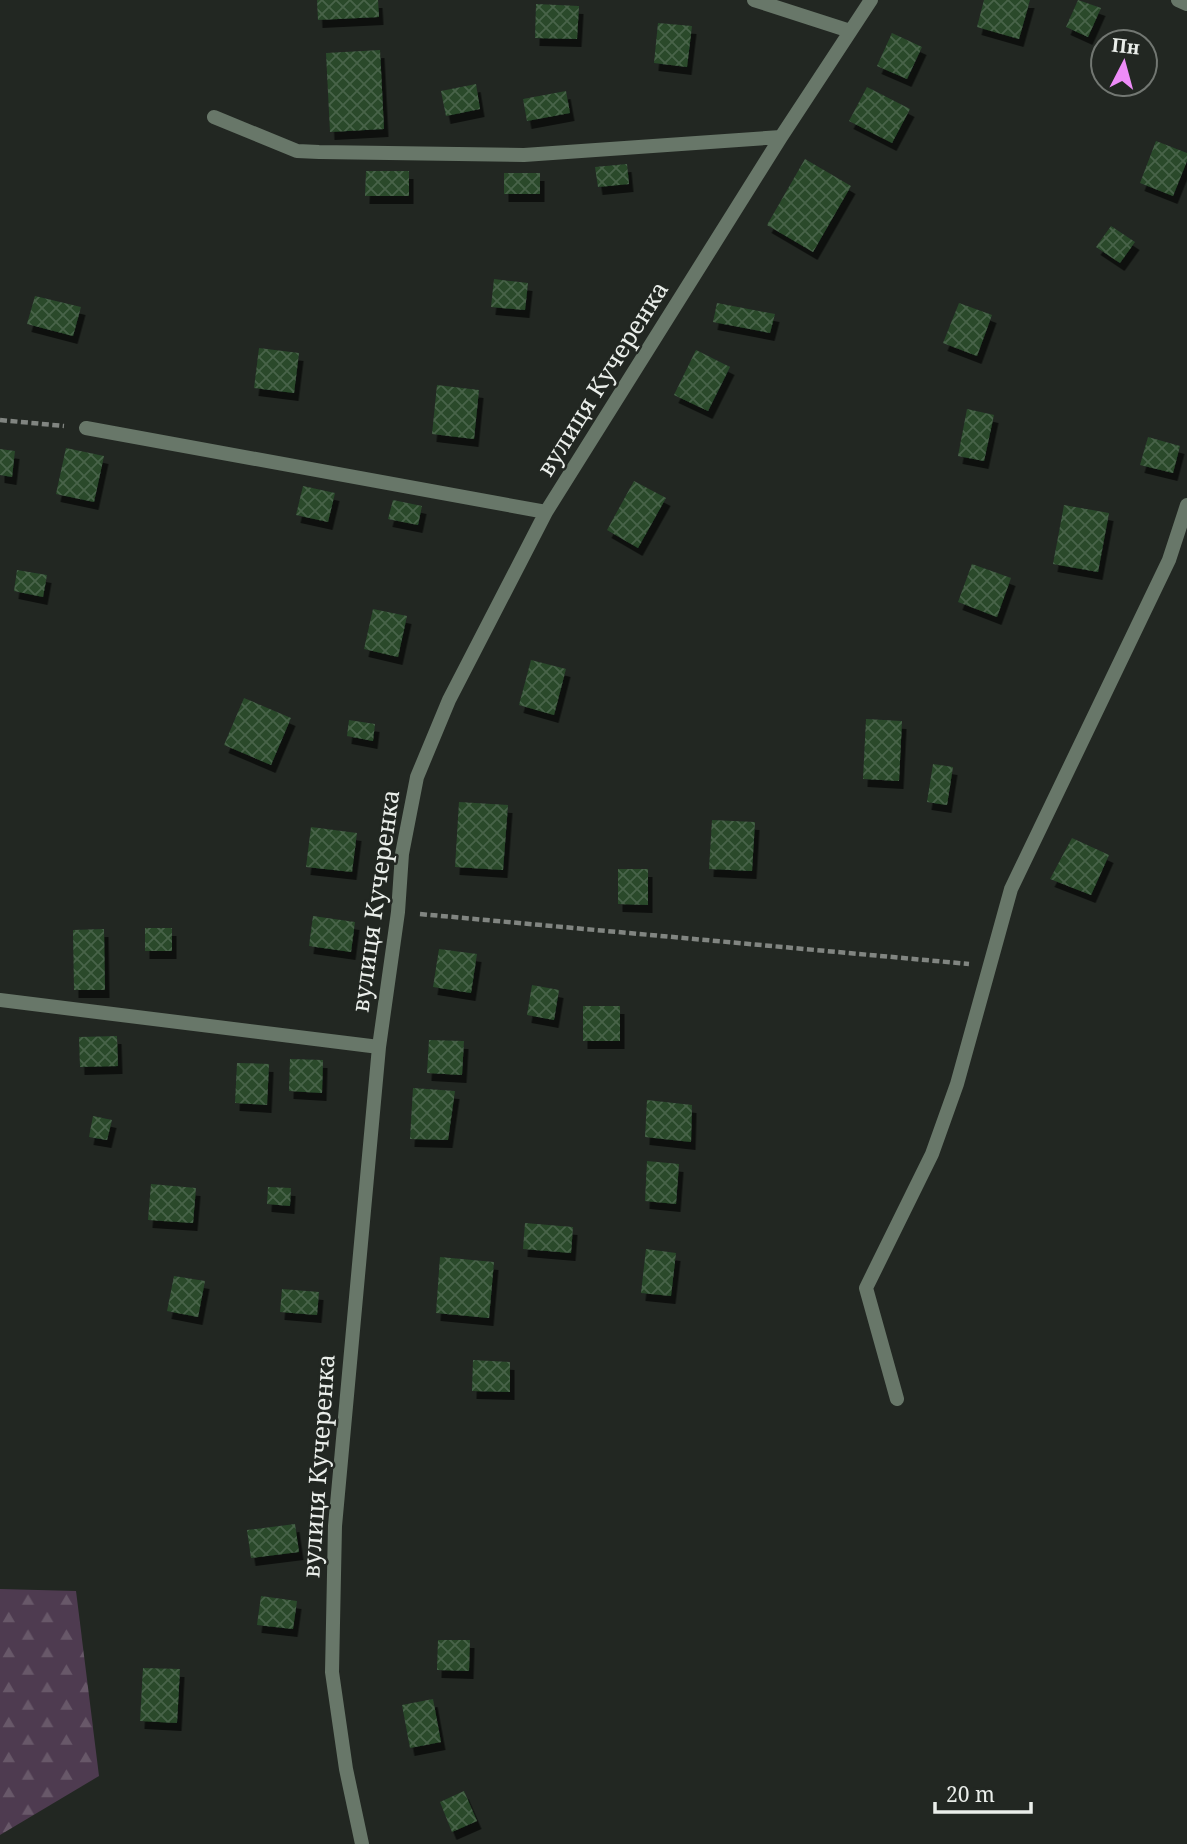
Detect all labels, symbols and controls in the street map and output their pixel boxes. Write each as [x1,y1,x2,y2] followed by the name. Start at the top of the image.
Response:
[1089,28,1159,98] north arrow
[1110,32,1141,61] text: Пн
[528,274,675,482] street label: вулиця Кучеренка
[343,787,406,1014] street label: вулиця Кучеренка
[293,1353,342,1579] street label: вулиця Кучеренка
[935,1770,1031,1814] scale bar
[946,1780,995,1808] text: 20 m

